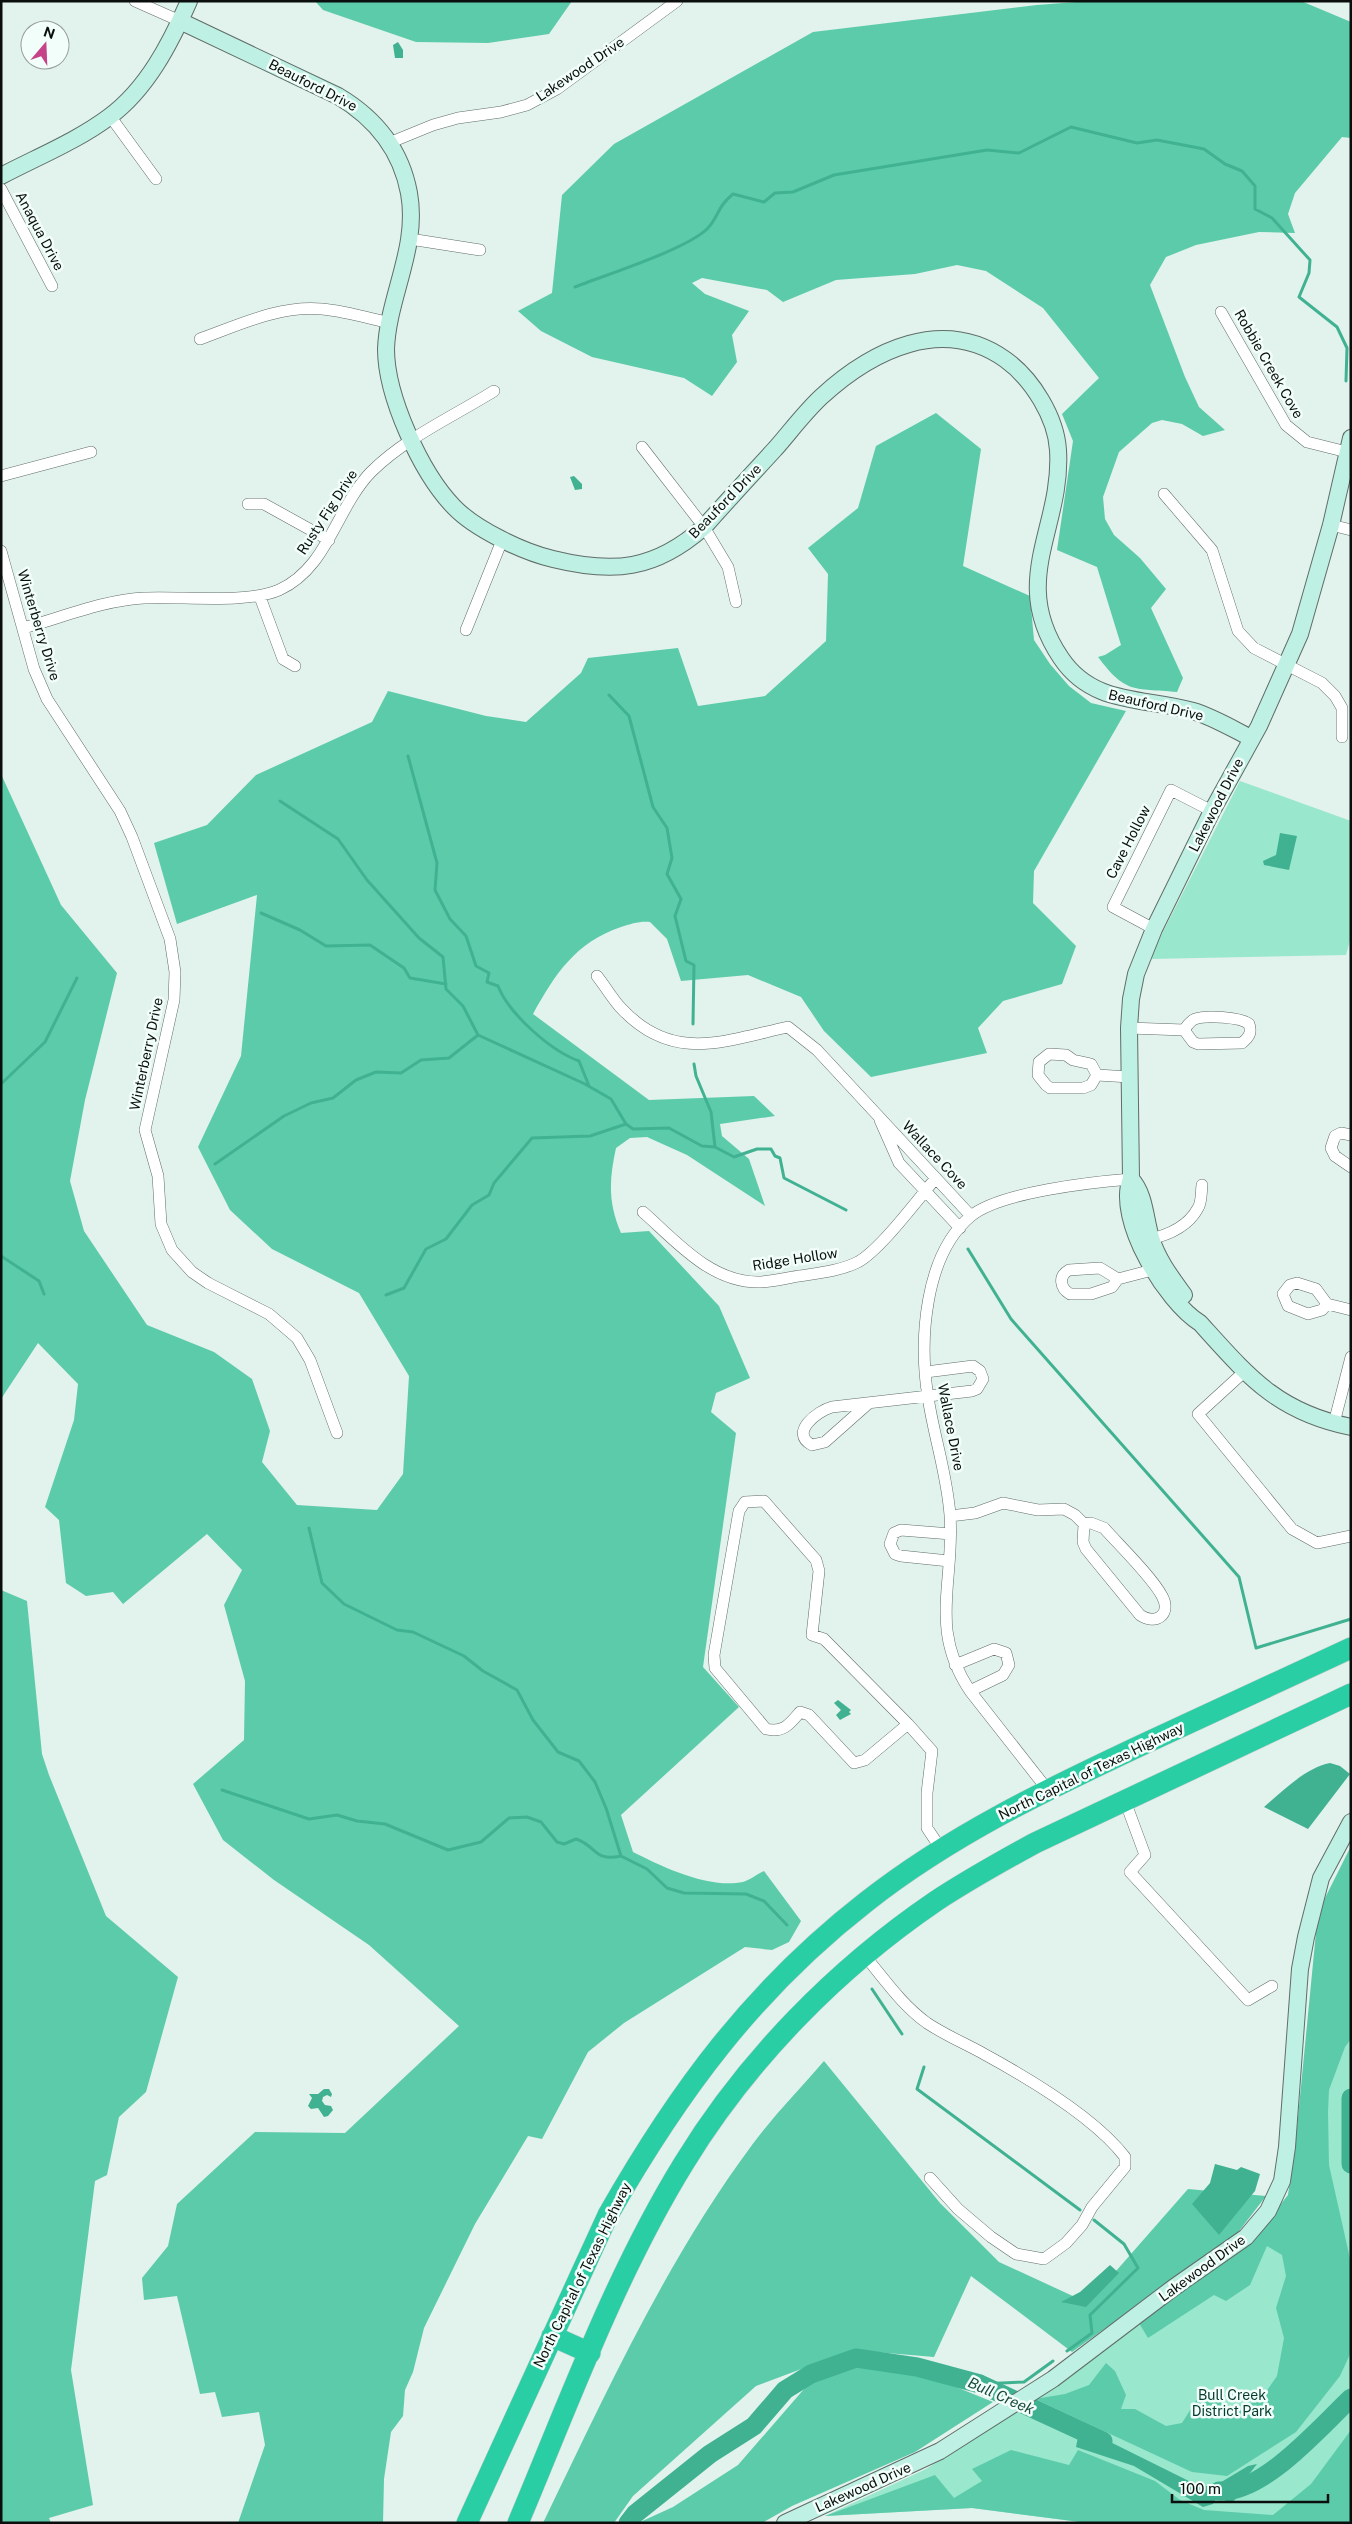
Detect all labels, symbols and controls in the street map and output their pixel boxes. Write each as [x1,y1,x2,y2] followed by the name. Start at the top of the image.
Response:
[20,20,70,70] north arrow
[41,23,57,42] text: N
[533,34,627,104] street label: Lakewood Drive
[266,56,360,114] street label: Beauford Drive
[13,189,67,273] street label: Anaqua Drive
[1231,307,1307,421] street label: Robbie Creek Cove
[686,460,765,541] street label: Beauford Drive
[294,466,360,557] street label: Rusty Fig Drive
[15,568,63,682] street label: Winterberry Drive
[1107,686,1205,724] street label: Beauford Drive
[1186,756,1246,854] street label: Lakewood Drive
[1103,802,1153,881] street label: Cave Hollow
[126,996,166,1112] street label: Winterberry Drive
[899,1118,971,1192] street label: Wallace Cove
[751,1244,839,1274] street label: Ridge Hollow
[935,1382,967,1472] street label: Wallace Drive
[996,1719,1187,1823] street label: North Capital of Texas Highway
[530,2179,634,2370] street label: North Capital of Texas Highway
[1156,2231,1248,2305] street label: Lakewood Drive
[966,2373,1038,2418] water label: Bull Creek
[1192,2387,1272,2419] park label: Bull Creek District Park
[813,2459,913,2515] street label: Lakewood Drive
[1172,2472,1328,2504] scale bar
[1180,2480,1221,2497] text: 100 m

